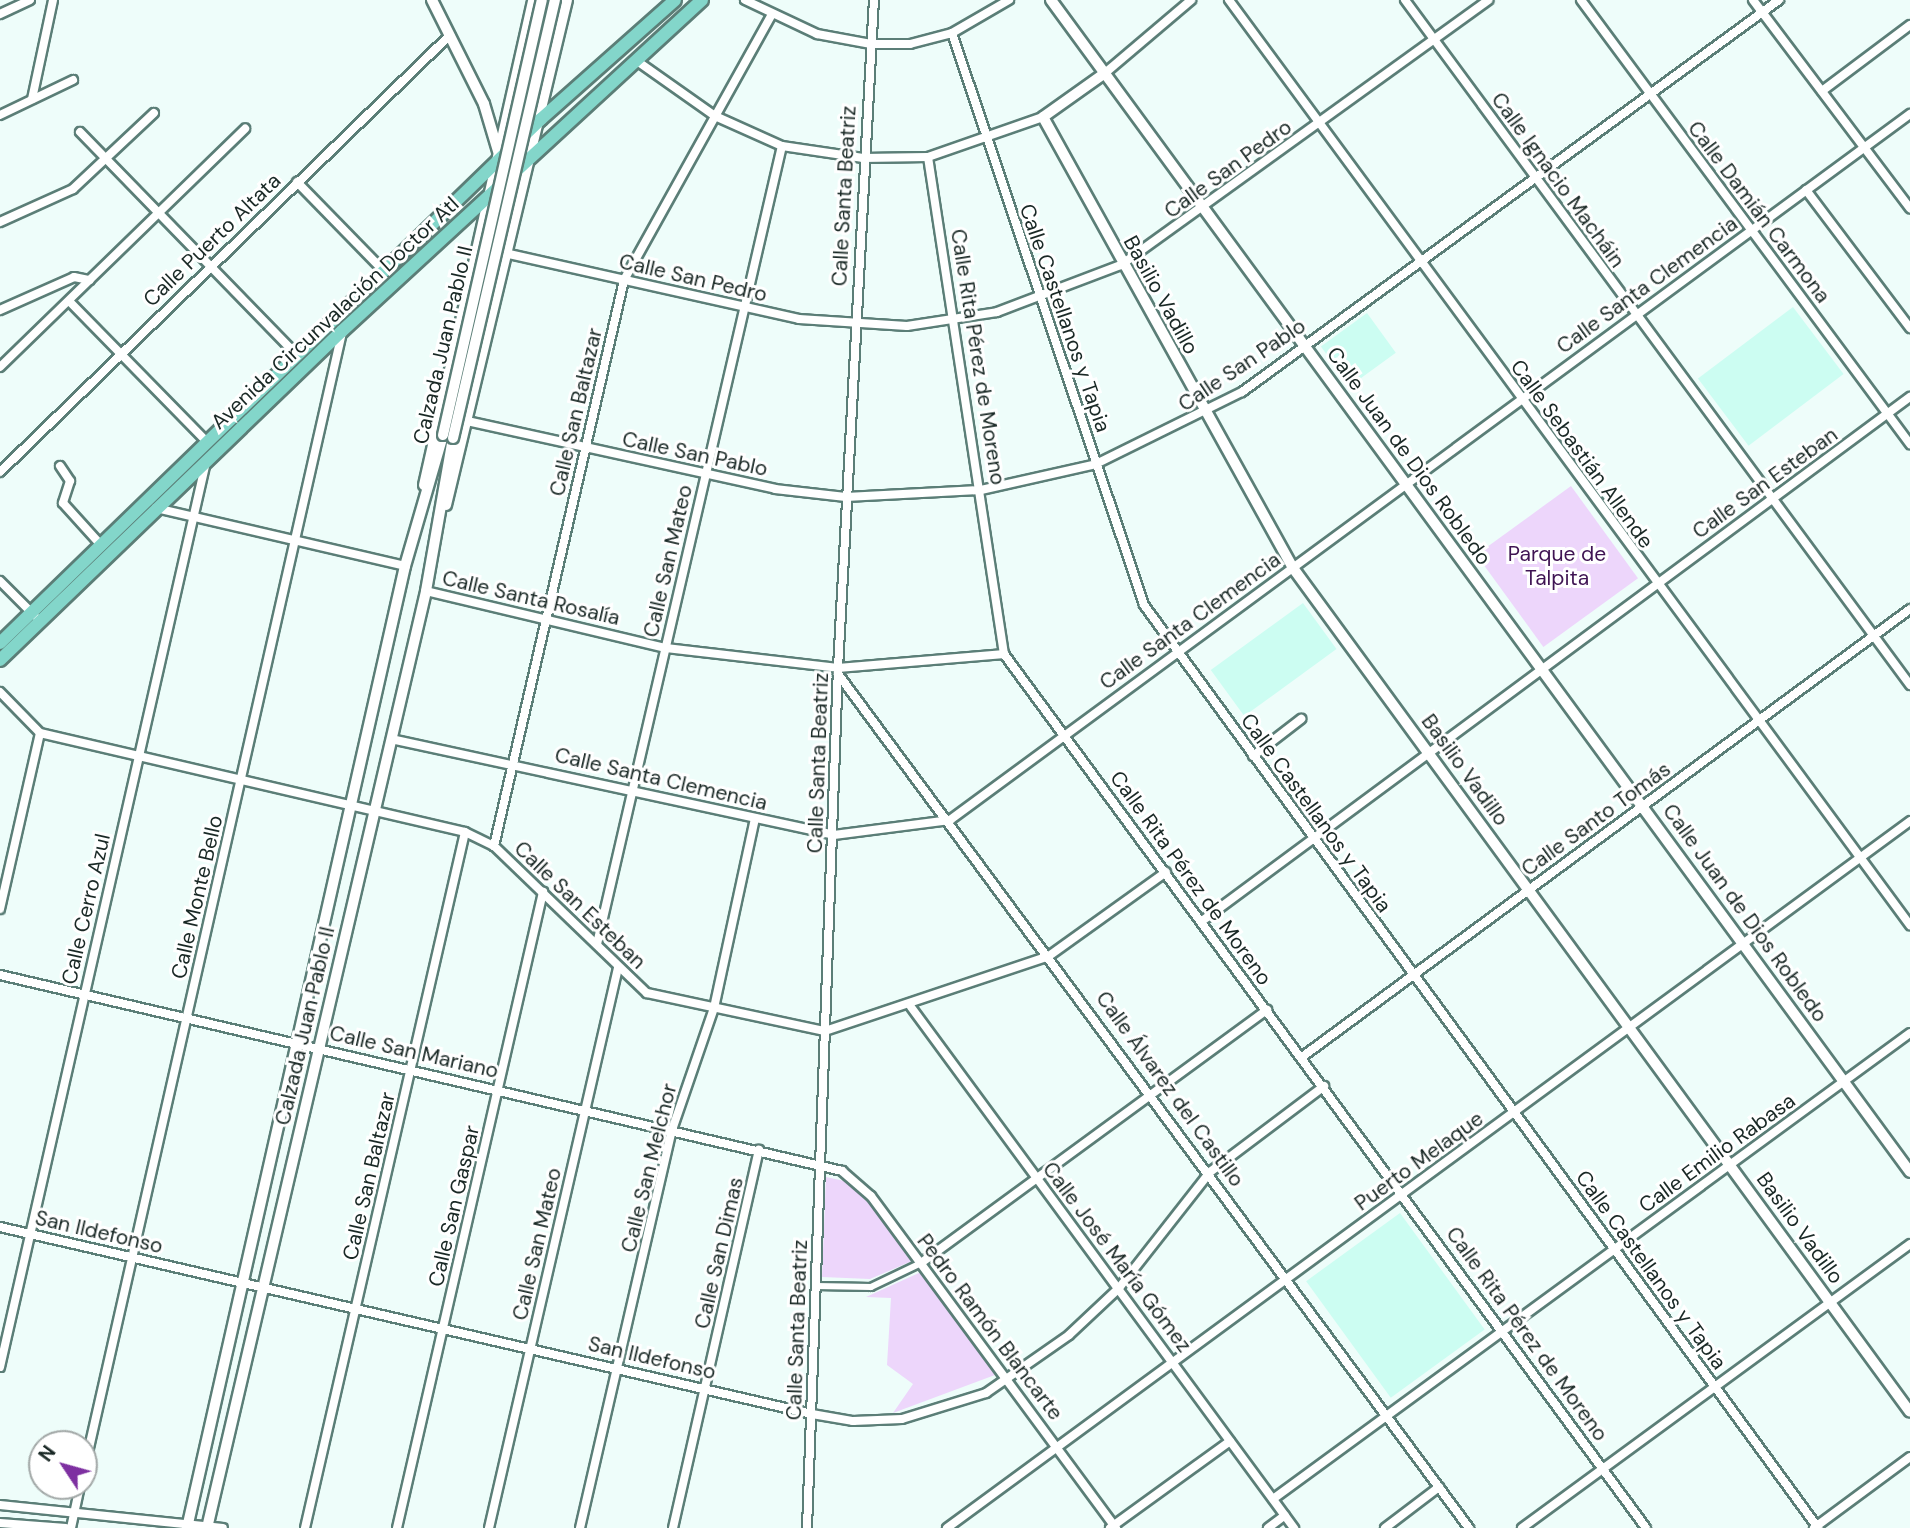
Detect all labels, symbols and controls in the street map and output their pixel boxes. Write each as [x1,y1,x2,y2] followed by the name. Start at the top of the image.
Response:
[1486,88,1630,272] street label: Calle Ignacio Macháin
[827,105,861,287] street label: Calle Santa Beatriz
[1159,114,1297,224] street label: Calle San Pedro
[1682,116,1836,308] street label: Calle Damián Carmona
[138,168,286,312] street label: Calle Puerto Altata
[206,191,464,435] street label: Avenida Circunvalación Doctor Atl
[1014,201,1116,435] street label: Calle Castellanos y Tapia
[1552,211,1742,359] street label: Calle Santa Clemencia
[945,227,1011,487] street label: Calle Rita Pérez de Moreno
[1118,231,1204,359] street label: Basilio Vadillo
[408,243,478,447] street label: Calzada Juan Pablo II
[617,249,769,307] street label: Calle San Pedro
[1174,313,1310,417] street label: Calle San Pablo
[544,325,608,499] street label: Calle San Baltazar
[1321,342,1497,570] street label: Calle Juan de Dios Robledo
[1505,355,1659,553] street label: Calle Sebastián Allende
[1688,422,1842,544] street label: Calle San Esteban
[620,426,770,482] street label: Calle San Pablo
[638,482,698,640] street label: Calle San Mateo
[1508,541,1606,591] park label: Parque de Talpita
[1095,547,1285,695] street label: Calle Santa Clemencia
[440,565,622,631] street label: Calle Santa Rosalía
[802,672,834,854] street label: Calle Santa Beatriz
[1235,709,1397,917] street label: Calle Castellanos y Tapia
[1416,709,1514,831] street label: Basilio Vadillo
[552,742,770,816] street label: Calle Santa Clemencia
[1517,756,1675,882] street label: Calle Santo Tomás
[1105,766,1277,990] street label: Calle Rita Pérez de Moreno
[1657,799,1833,1027] street label: Calle Juan de Dios Robledo
[166,813,228,981] street label: Calle Monte Bello
[56,831,116,987] street label: Calle Cerro Azul
[509,836,651,974] street label: Calle San Esteban
[270,924,340,1128] street label: Calzada Juan Pablo II
[1091,986,1249,1192] street label: Calle Álvarez del Castillo
[327,1020,501,1084] street label: Calle San Mariano
[616,1081,682,1255] street label: Calle San Melchor
[1634,1088,1800,1218] street label: Calle Emilio Rabasa
[337,1089,401,1263] street label: Calle San Baltazar
[1350,1106,1488,1216] street label: Puerto Melaque
[423,1123,485,1289] street label: Calle San Gaspar
[1037,1157,1197,1357] street label: Calle José María Gómez
[507,1165,567,1323] street label: Calle San Mateo
[1570,1166,1732,1374] street label: Calle Castellanos y Tapia
[1751,1167,1849,1289] street label: Basilio Vadillo
[689,1175,749,1331] street label: Calle San Dimas
[33,1205,165,1259] street label: San Ildefonso
[1441,1222,1613,1446] street label: Calle Rita Pérez de Moreno
[912,1229,1068,1425] street label: Pedro Ramón Blancarte
[781,1239,813,1421] street label: Calle Santa Beatriz
[586,1331,718,1385] street label: San Ildefonso
[28,1430,98,1500] north arrow
[33,1441,61,1466] text: N

